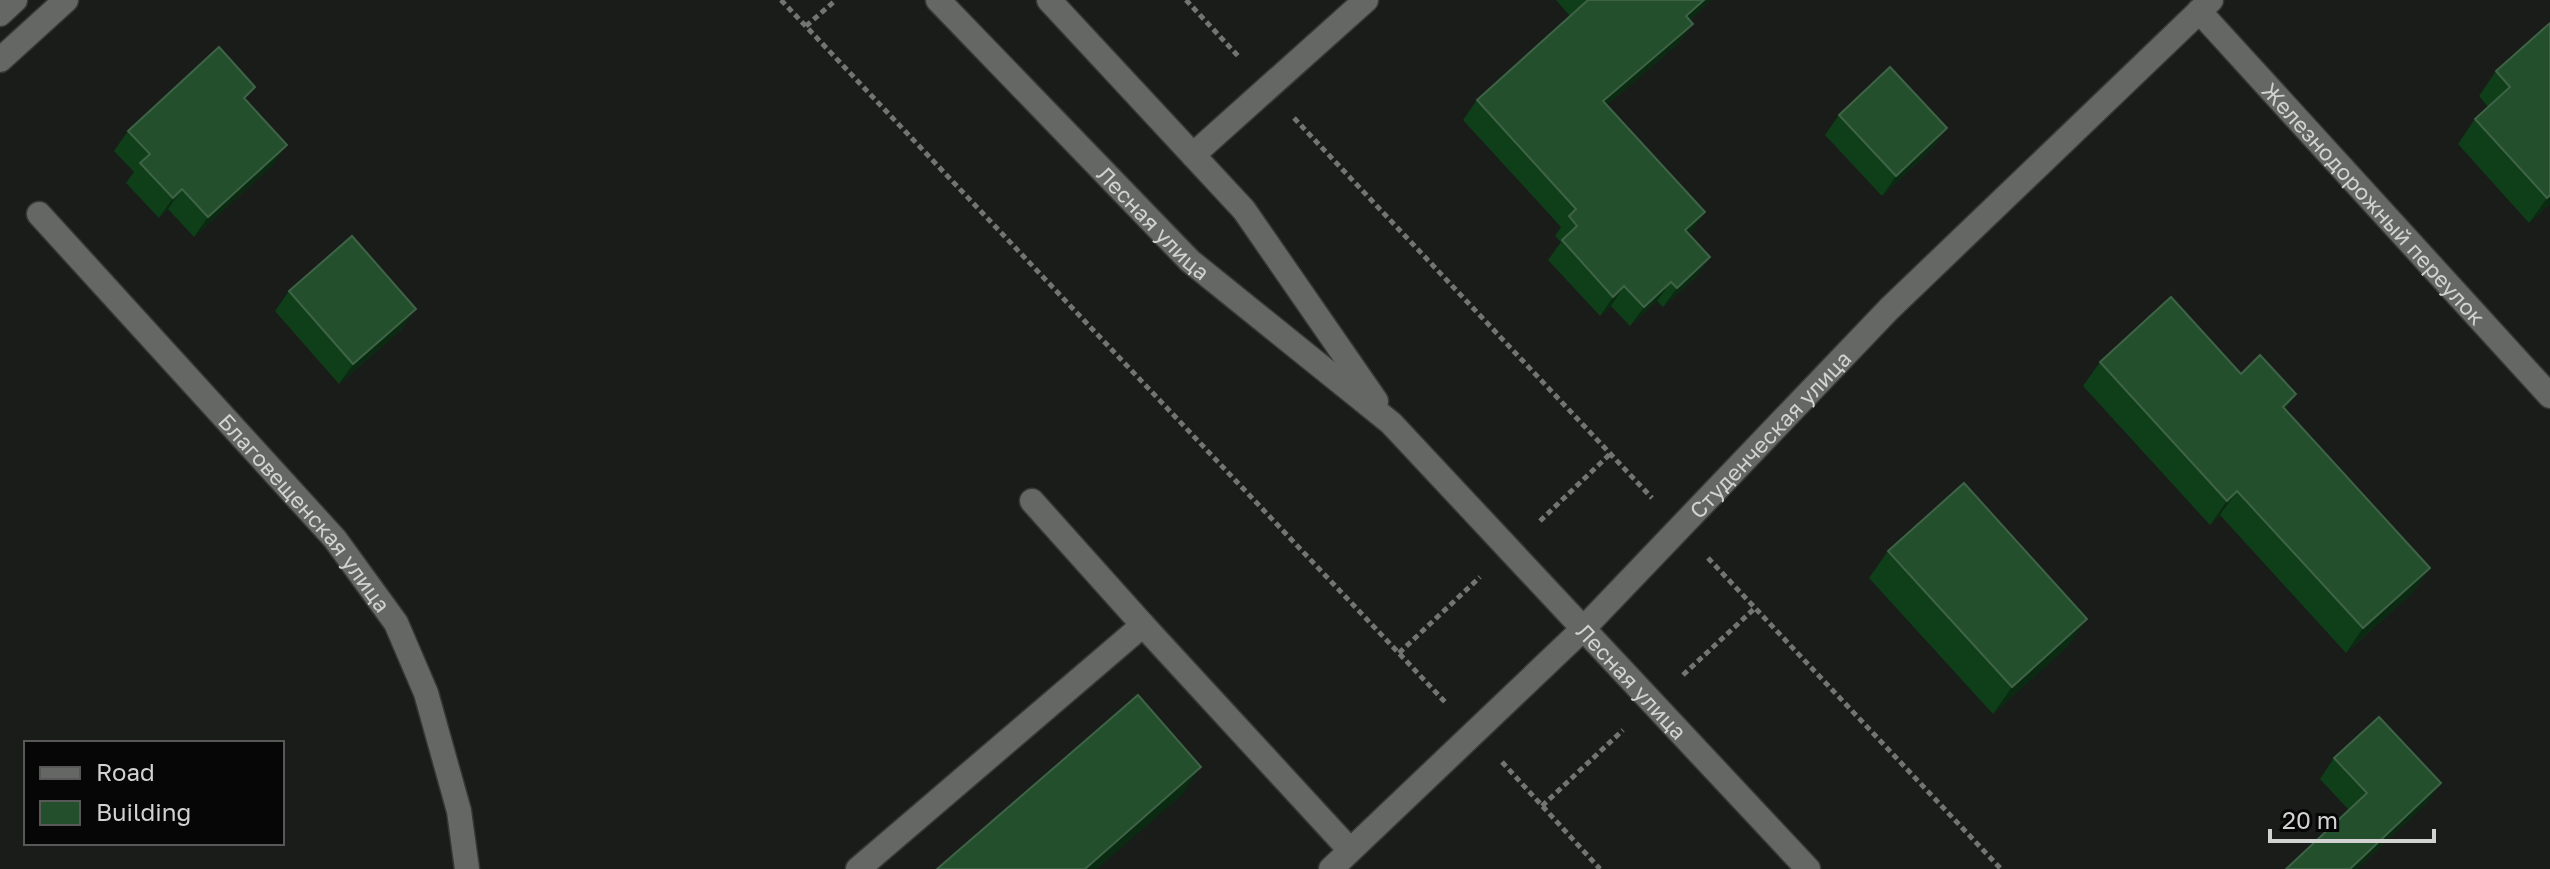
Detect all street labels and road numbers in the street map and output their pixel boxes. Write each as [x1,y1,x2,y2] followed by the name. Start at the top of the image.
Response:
[2257,76,2492,330] street label: Железнодорожный переулок
[1092,160,1215,285] street label: Лесная улица
[1683,344,1856,523] street label: Студенческая улица
[213,407,397,617] street label: Благовещенская улица
[1571,617,1693,744] street label: Лесная улица

